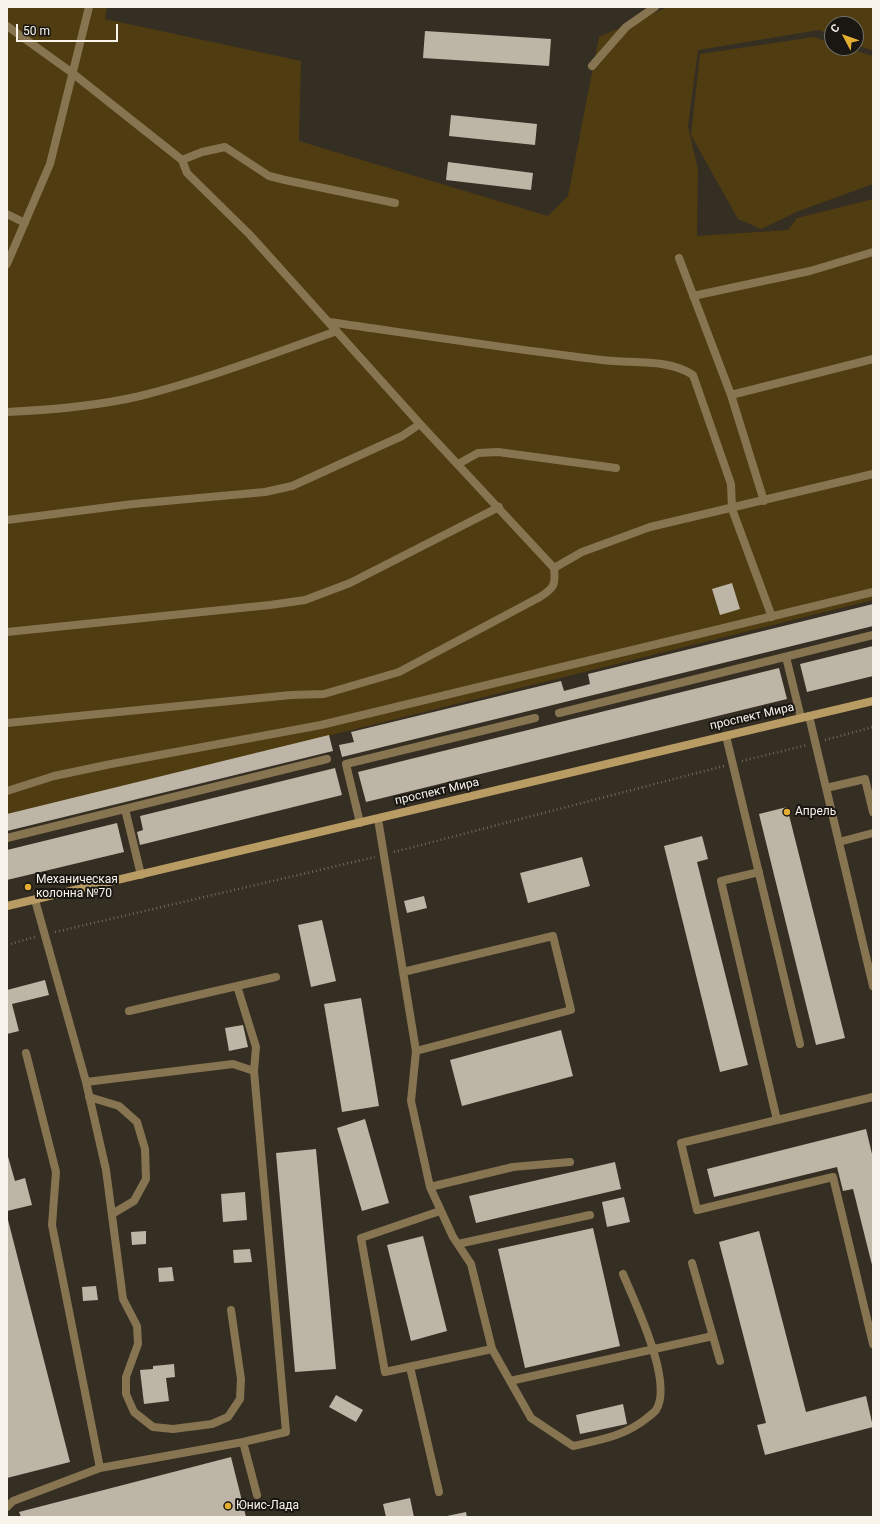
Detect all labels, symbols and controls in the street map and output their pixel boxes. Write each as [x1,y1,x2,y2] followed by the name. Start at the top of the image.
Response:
[18,16,120,42] scale bar
[824,16,864,56] north arrow
[828,21,843,35] text: С
[23,24,50,38] text: 50 m
[708,700,796,734] street label: проспект Мира
[393,775,481,809] street label: проспект Мира
[795,805,836,819] place label: Апрель
[782,807,792,817] marker: Апрель
[36,873,118,901] place label: Механическая колонна №70
[23,882,33,892] marker: Механическая колонна №70
[236,1499,299,1513] place label: Юнис-Лада
[223,1501,233,1511] marker: Юнис-Лада

